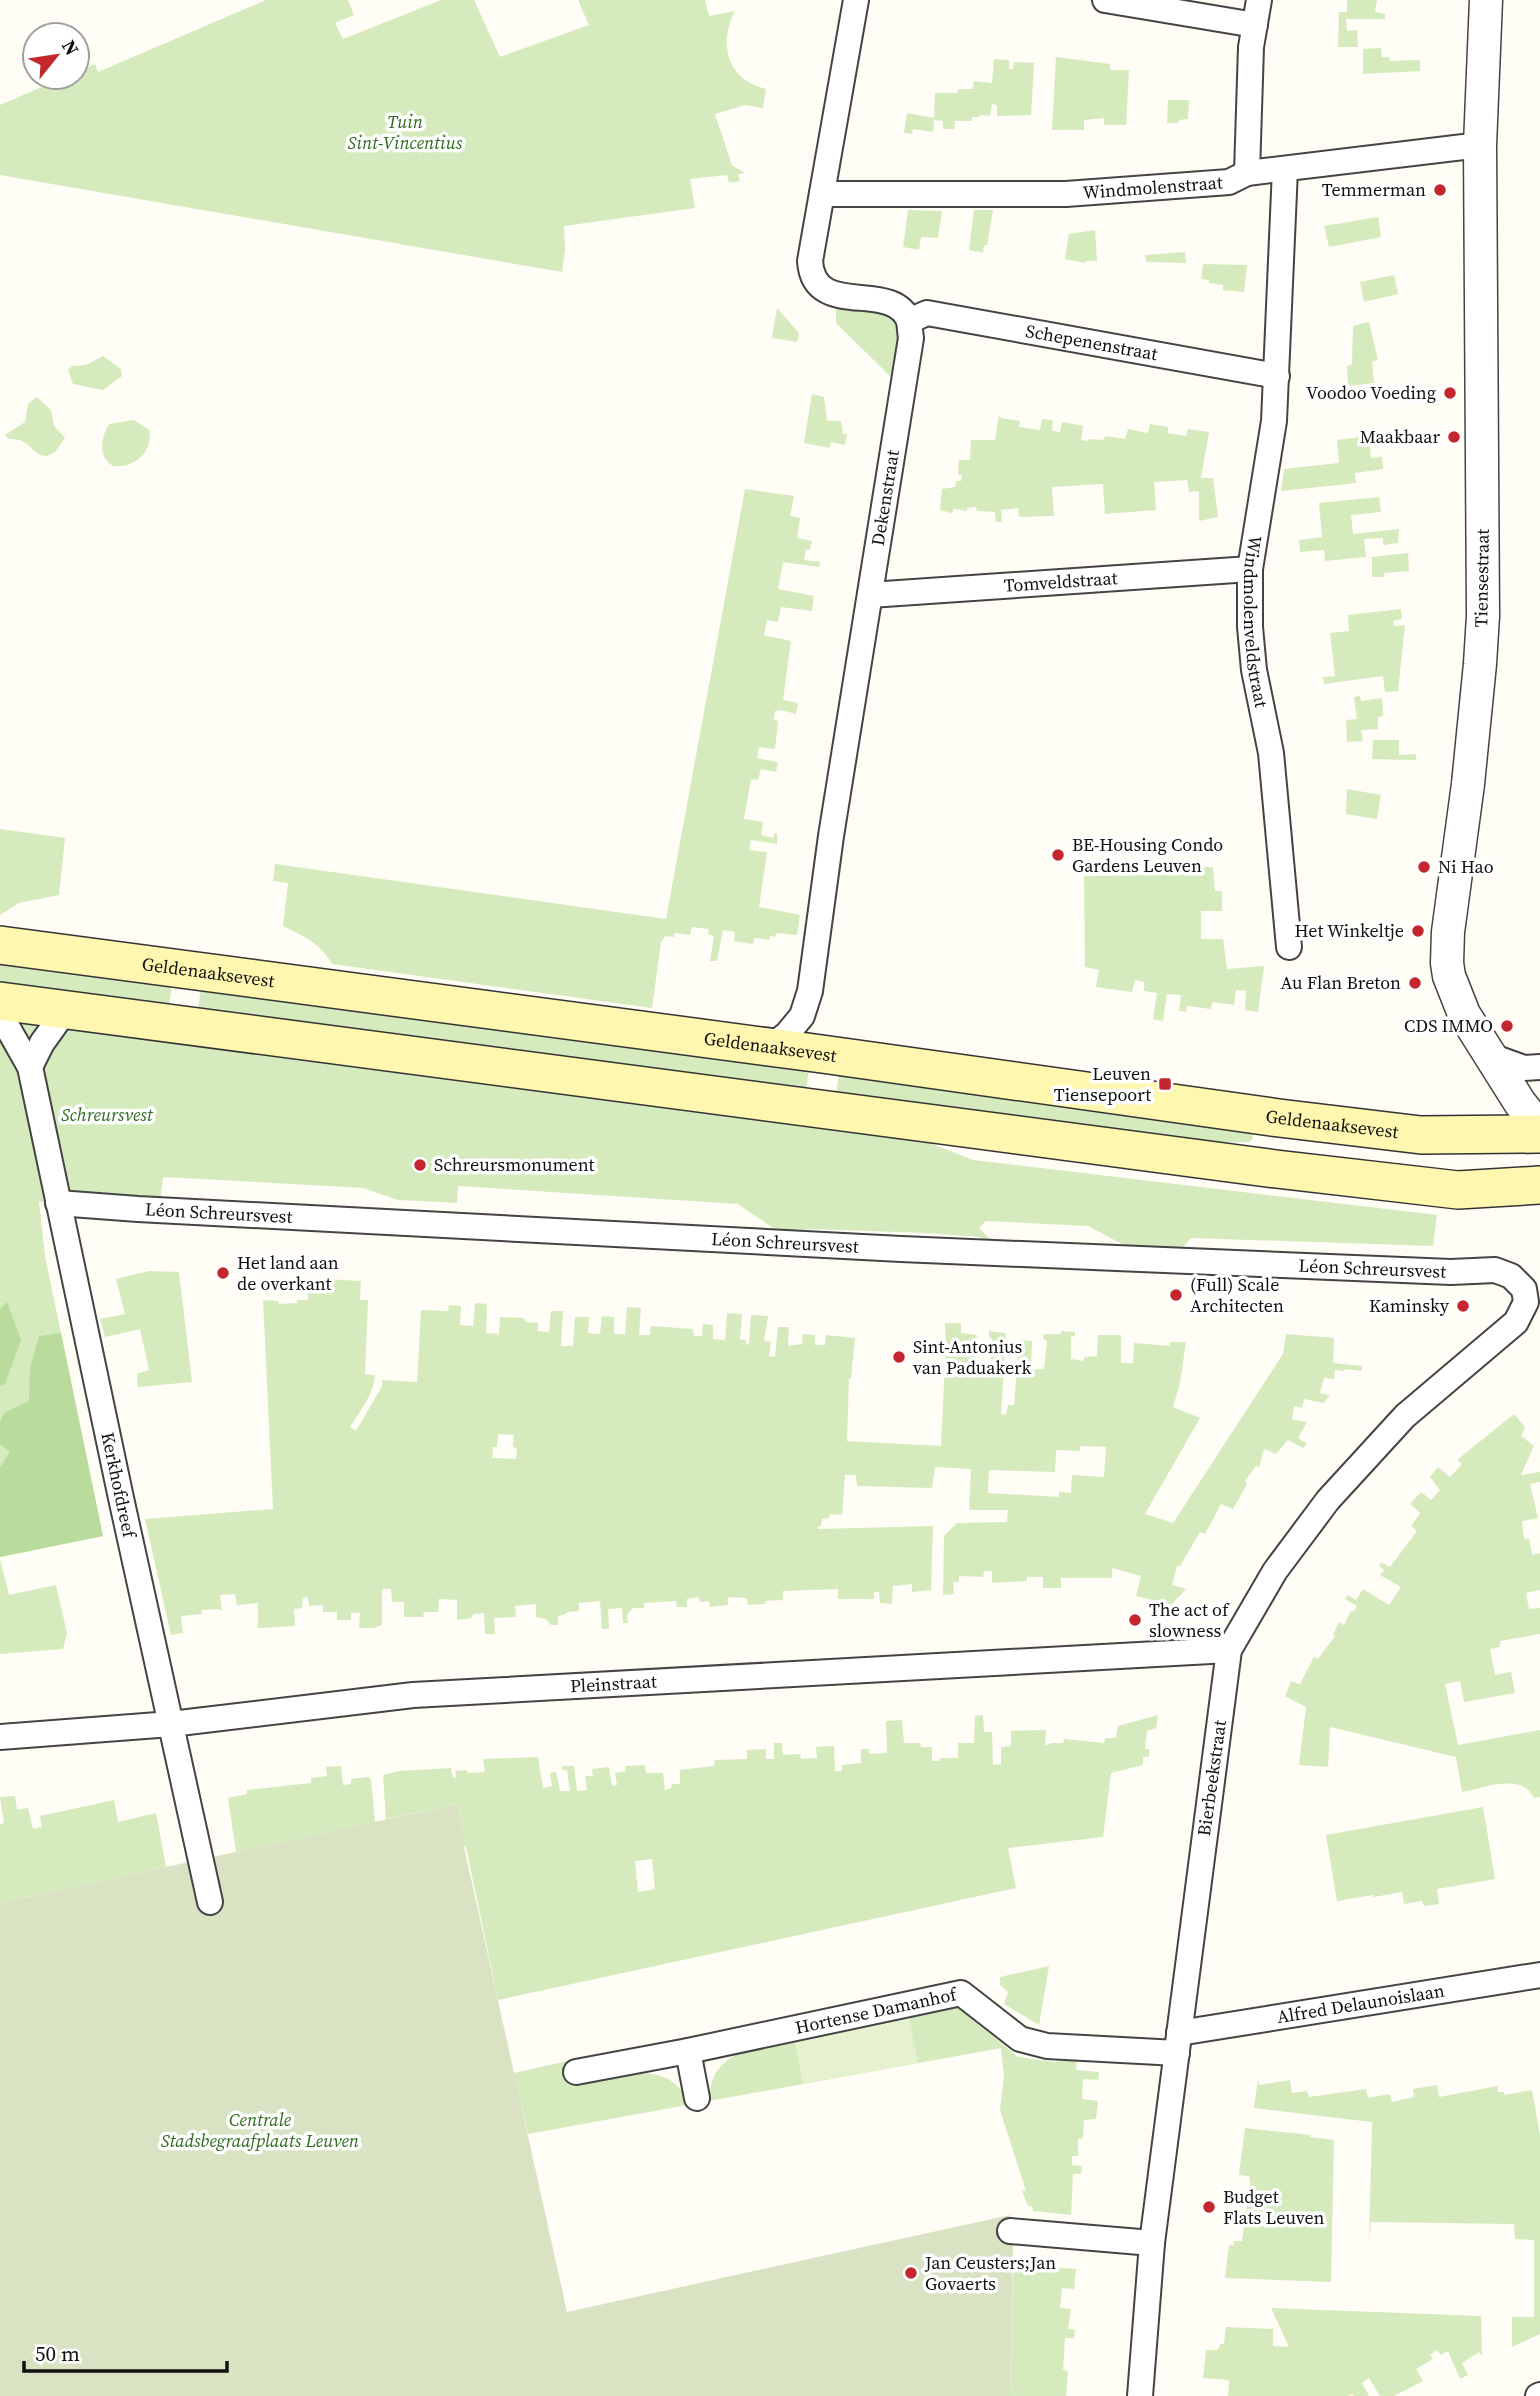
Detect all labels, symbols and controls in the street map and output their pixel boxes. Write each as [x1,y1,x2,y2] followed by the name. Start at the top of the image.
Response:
[21,21,91,91] north arrow
[56,35,86,60] text: N
[348,109,463,155] park label: Tuin Sint-Vincentius
[1082,169,1224,205] street label: Windmolenstraat
[1322,177,1426,202] place label: Temmerman
[1432,182,1448,198] marker: Temmerman
[1024,318,1160,366] street label: Schepenenstraat
[1306,380,1436,405] place label: Voodoo Voeding
[1442,385,1458,401] marker: Voodoo Voeding
[1360,424,1440,449] place label: Maakbaar
[1446,429,1462,445] marker: Maakbaar
[865,448,905,547] street label: Dekenstraat
[1468,528,1495,627] street label: Tiensestraat
[1238,534,1274,710] street label: Windmolenveldstraat
[1003,565,1118,598] street label: Tomveldstraat
[1072,832,1223,878] place label: BE-Housing Condo Gardens Leuven
[1050,847,1066,863] marker: BE-Housing Condo Gardens Leuven
[1438,854,1494,879] place label: Ni Hao
[1416,859,1432,875] marker: Ni Hao
[1294,918,1404,943] place label: Het Winkeltje
[1410,923,1426,939] marker: Het Winkeltje
[140,951,276,993] street label: Geldenaaksevest
[1280,970,1401,995] place label: Au Flan Breton
[1407,975,1423,991] marker: Au Flan Breton
[1404,1013,1493,1038] place label: CDS IMMO
[1499,1018,1515,1034] marker: CDS IMMO
[703,1025,838,1068] street label: Geldenaaksevest
[1054,1061,1151,1107] place label: Leuven Tiensepoort
[1157,1076,1173,1092] marker: Leuven Tiensepoort
[61,1102,154,1127] park label: Schreursvest
[1264,1103,1400,1144] street label: Geldenaaksevest
[434,1152,595,1177] place label: Schreursmonument
[412,1157,428,1173] marker: Schreursmonument
[144,1196,293,1229] street label: Léon Schreursvest
[711,1226,859,1259] street label: Léon Schreursvest
[237,1250,339,1296] place label: Het land aan de overkant
[1298,1253,1447,1284] street label: Léon Schreursvest
[215,1265,231,1281] marker: Het land aan de overkant
[1190,1272,1284,1318] place label: (Full) Scale Architecten
[1168,1287,1184,1303] marker: (Full) Scale Architecten
[1369,1293,1450,1318] place label: Kaminsky
[1455,1298,1471,1314] marker: Kaminsky
[913,1334,1032,1380] place label: Sint-Antonius van Paduakerk
[891,1349,907,1365] marker: Sint-Antonius van Paduakerk
[95,1430,143,1541] street label: Kerkhofdreef
[1149,1597,1230,1643] place label: The act of slowness
[1127,1612,1143,1628] marker: The act of slowness
[569,1669,658,1698] street label: Pleinstraat
[1191,1718,1232,1837] street label: Bierbeekstraat
[1275,1978,1446,2029] street label: Alfred Delaunoislaan
[793,1981,960,2040] street label: Hortense Damanhof
[161,2107,359,2153] park label: Centrale Stadsbegraafplaats Leuven
[1223,2184,1325,2230] place label: Budget Flats Leuven
[1201,2199,1217,2215] marker: Budget Flats Leuven
[924,2250,1056,2296] place label: Jan Ceusters;Jan Govaerts
[903,2265,919,2281] marker: Jan Ceusters;Jan Govaerts
[24,2330,228,2374] scale bar
[35,2339,80,2368] text: 50 m

